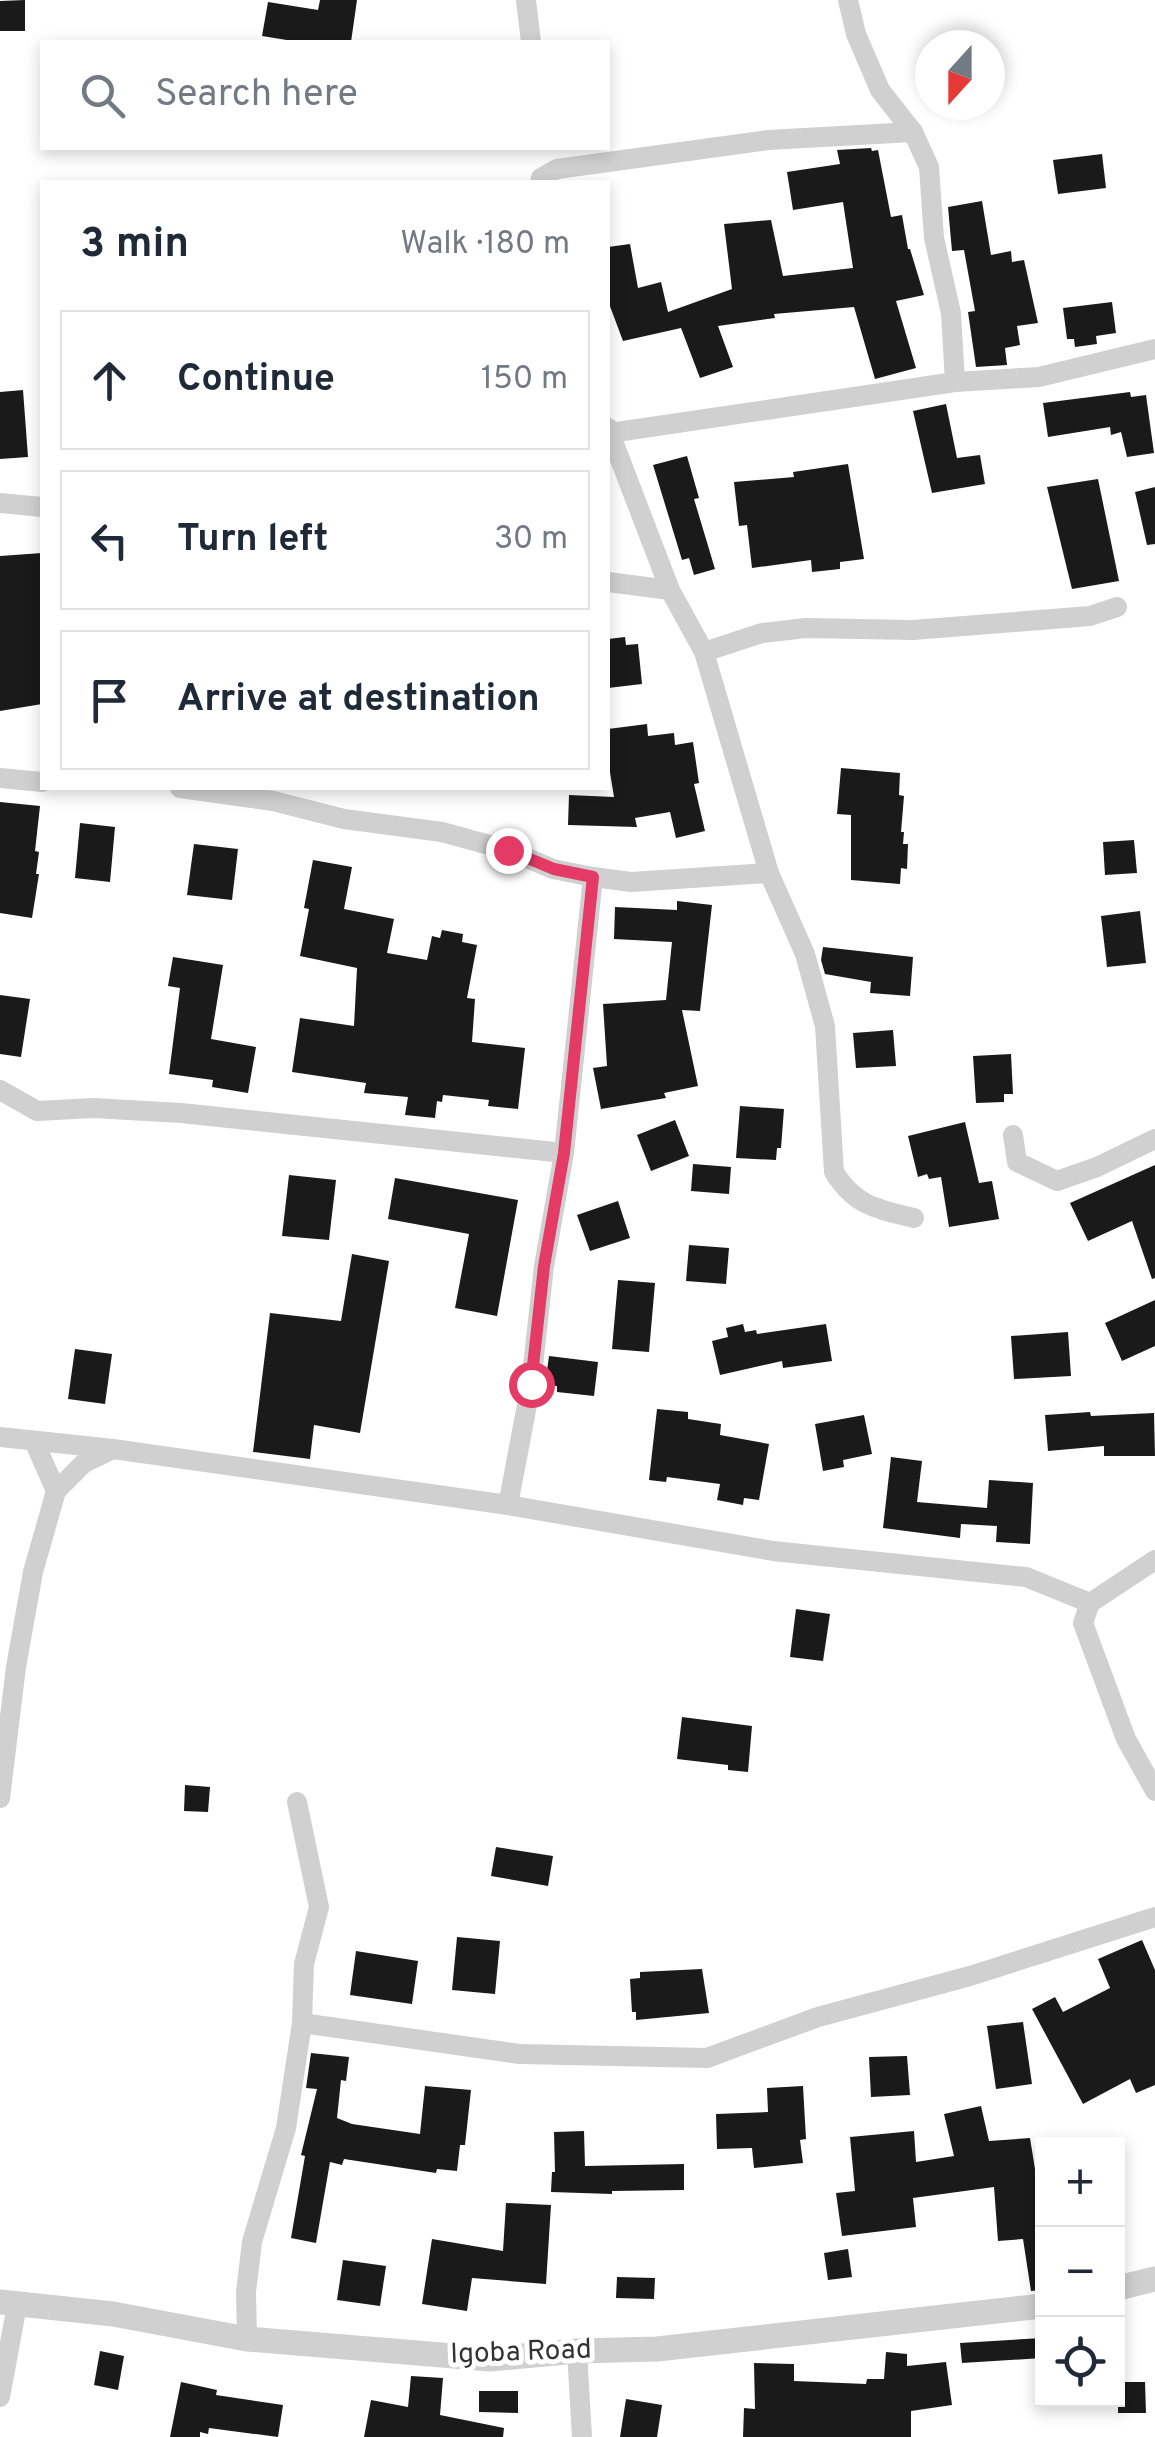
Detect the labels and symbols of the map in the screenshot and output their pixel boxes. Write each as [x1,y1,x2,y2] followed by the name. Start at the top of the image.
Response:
[915,30,1005,120] north arrow
[486,828,532,874] route end
[509,1362,555,1408] route start
[450,2333,592,2373] street label: Igoba Road

